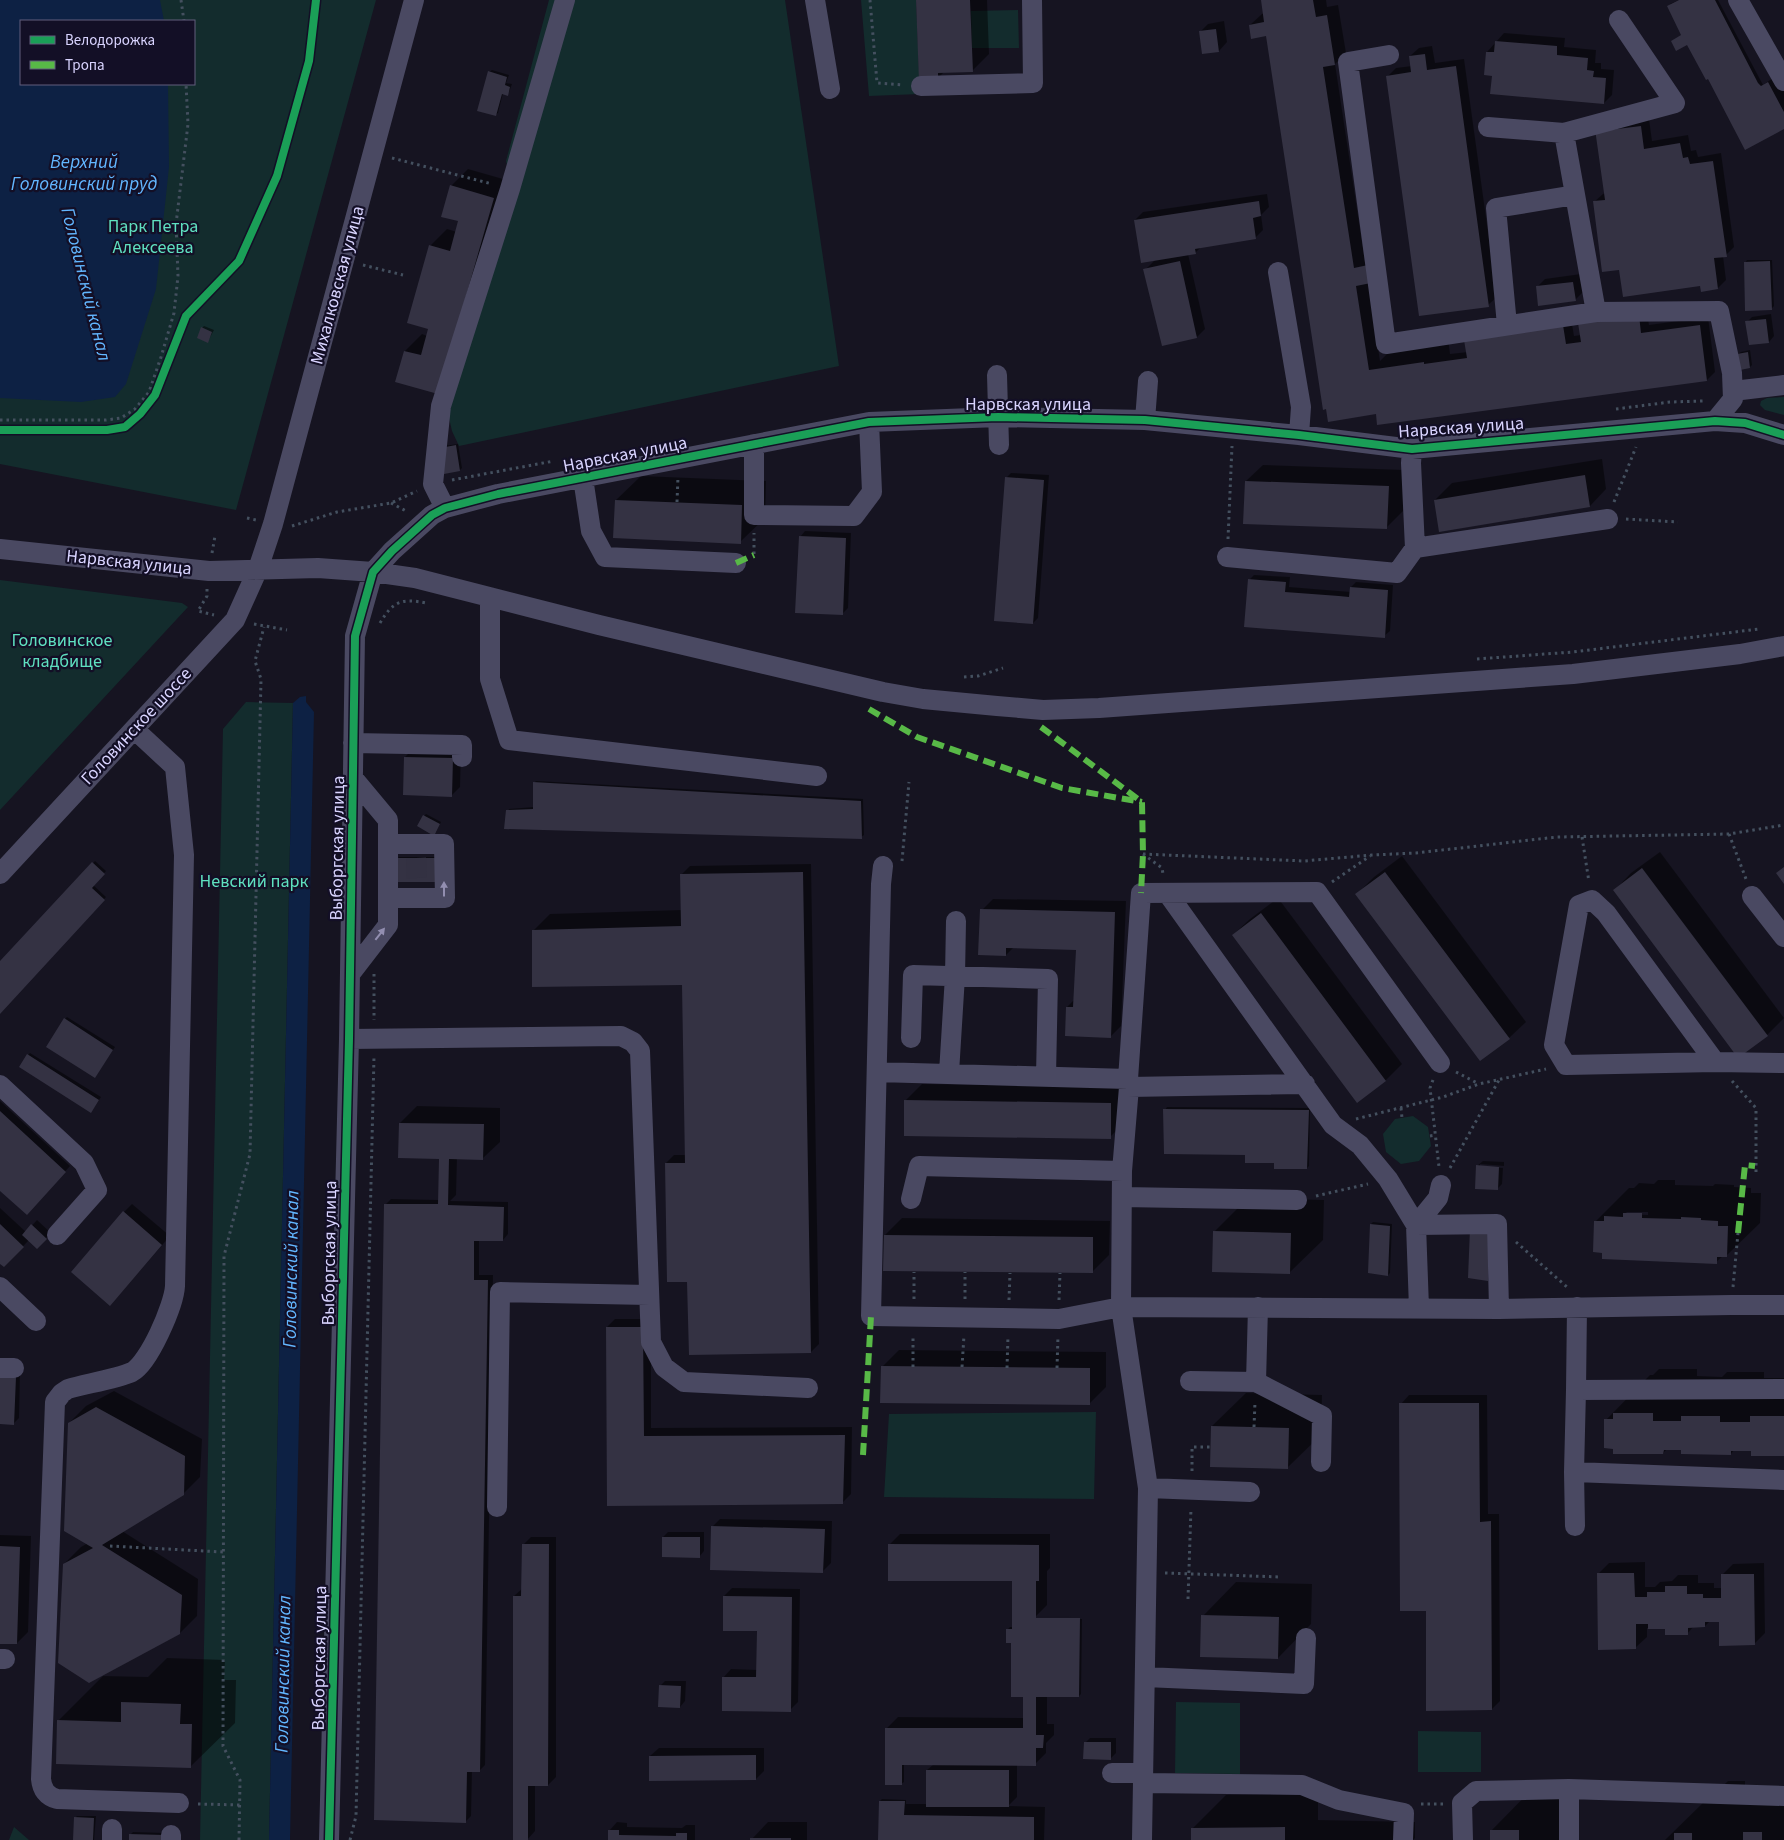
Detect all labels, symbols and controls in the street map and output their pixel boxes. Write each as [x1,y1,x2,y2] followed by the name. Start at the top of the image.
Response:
[20,20,195,85] legend
[65,30,155,51] text: Велодорожка
[65,55,105,76] text: Тропа
[11,149,157,198] water label: Верхний Головинский пруд
[304,203,371,367] street label: Михалковская улица
[53,205,118,364] water label: Головинский канал
[108,214,198,260] park label: Парк Петра Алексеева
[965,392,1091,417] street label: Нарвская улица
[1397,411,1525,444] street label: Нарвская улица
[561,430,689,479] street label: Нарвская улица
[65,543,193,582] street label: Нарвская улица
[11,628,113,674] park label: Головинское кладбище
[75,662,198,791] street label: Головинское шоссе
[324,775,351,921] street label: Выборгская улица
[200,869,308,894] park label: Невский парк
[440,880,448,896] one-way arrow
[375,928,386,941] one-way arrow
[316,1180,343,1326] street label: Выборгская улица
[277,1190,306,1348] water label: Головинский канал
[306,1585,333,1731] street label: Выборгская улица
[269,1595,298,1753] water label: Головинский канал

